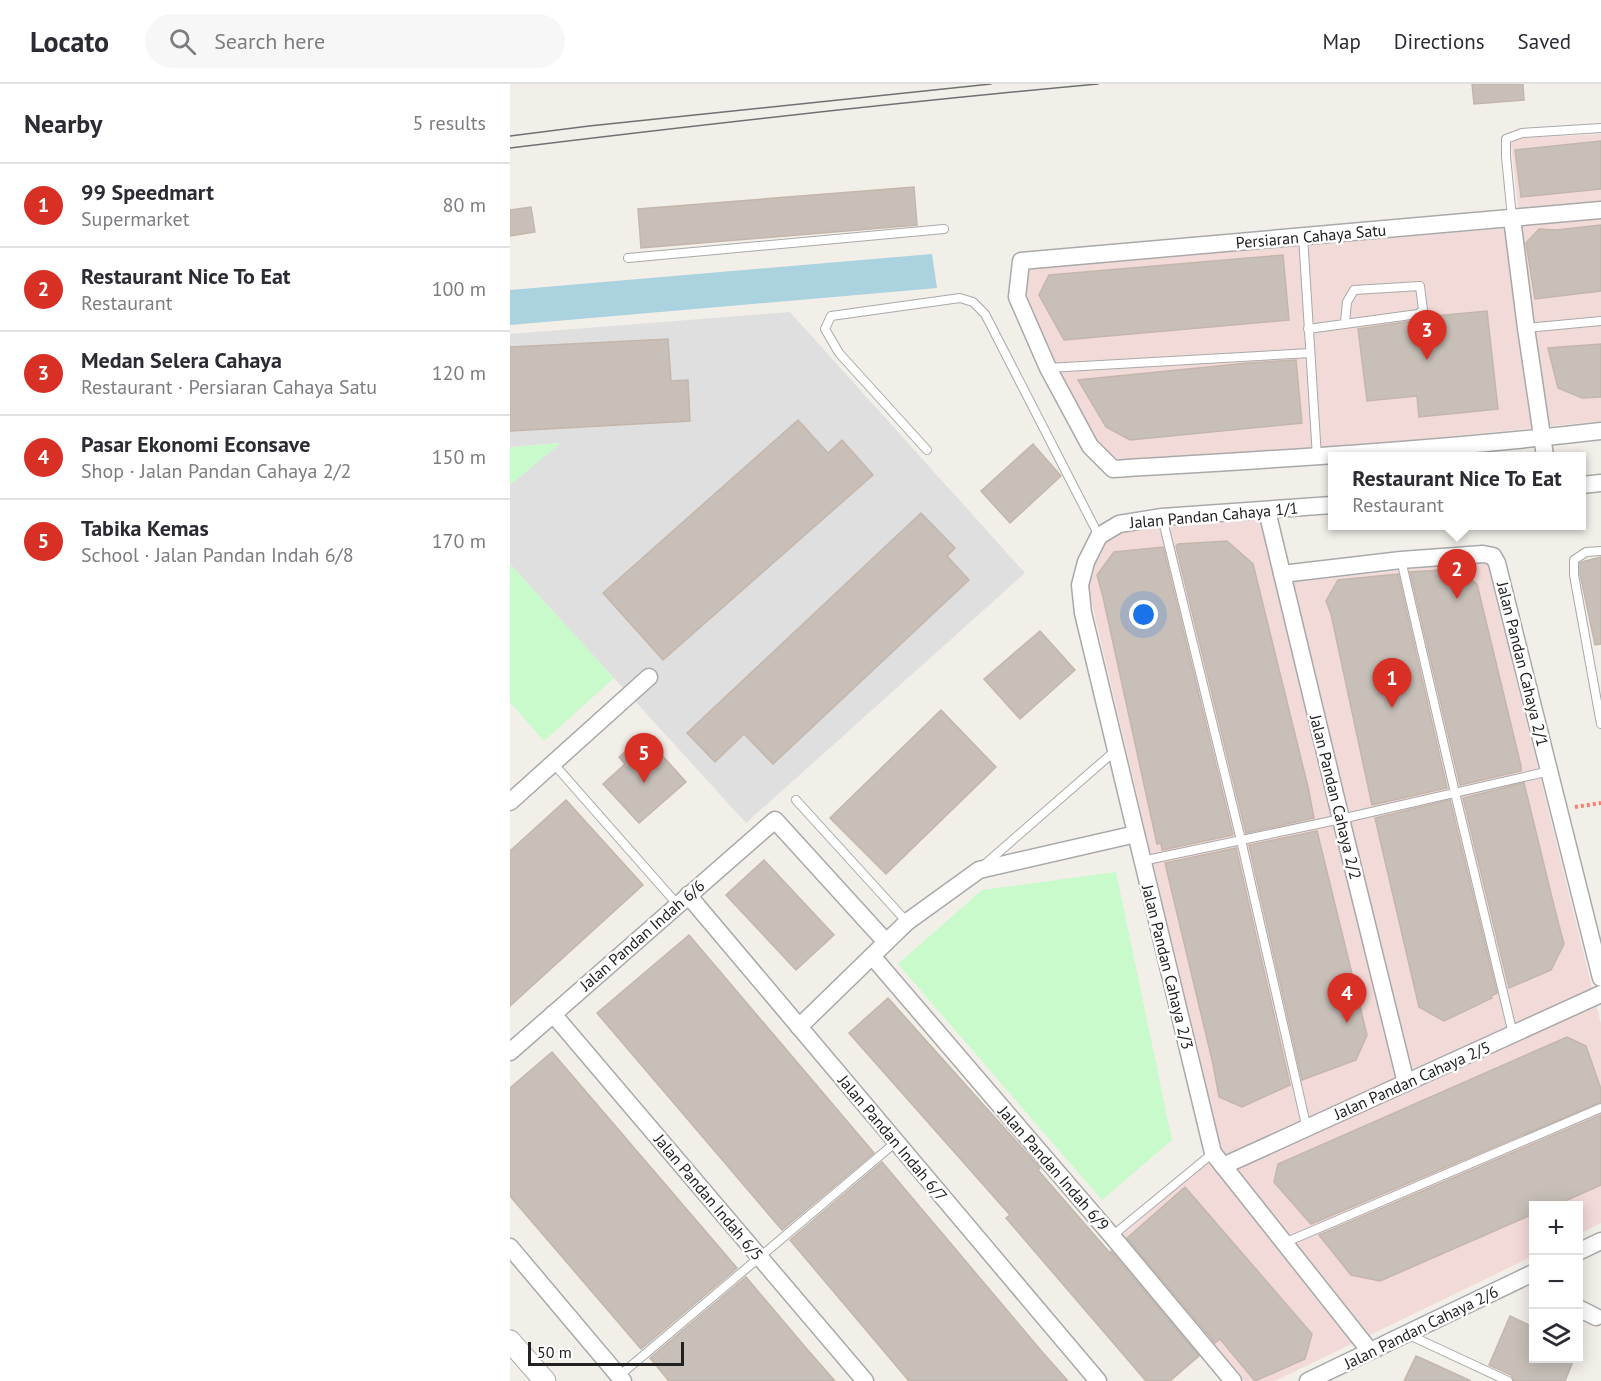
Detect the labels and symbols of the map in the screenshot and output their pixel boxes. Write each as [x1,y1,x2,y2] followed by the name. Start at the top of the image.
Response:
[1235,219,1387,253] street label: Persiaran Cahaya Satu
[1408,310,1446,360] pin: 3
[1128,498,1299,532] street label: Jalan Pandan Cahaya 1/1
[1438,550,1476,599] pin: 2
[1493,579,1553,748] street label: Jalan Pandan Cahaya 2/1
[1129,600,1158,629] your location
[1372,658,1412,708] pin: 1
[1306,712,1366,881] street label: Jalan Pandan Cahaya 2/2
[624,734,664,783] pin: 5
[575,875,709,995] street label: Jalan Pandan Indah 6/6
[1138,882,1198,1051] street label: Jalan Pandan Cahaya 2/3
[1328,974,1366,1023] pin: 4
[1330,1036,1493,1124] street label: Jalan Pandan Cahaya 2/5
[834,1070,952,1205] street label: Jalan Pandan Indah 6/7
[994,1101,1114,1235] street label: Jalan Pandan Indah 6/9
[650,1129,768,1264] street label: Jalan Pandan Indah 6/5
[1340,1281,1501,1373] street label: Jalan Pandan Cahaya 2/6
[528,1339,684,1366] scale bar

